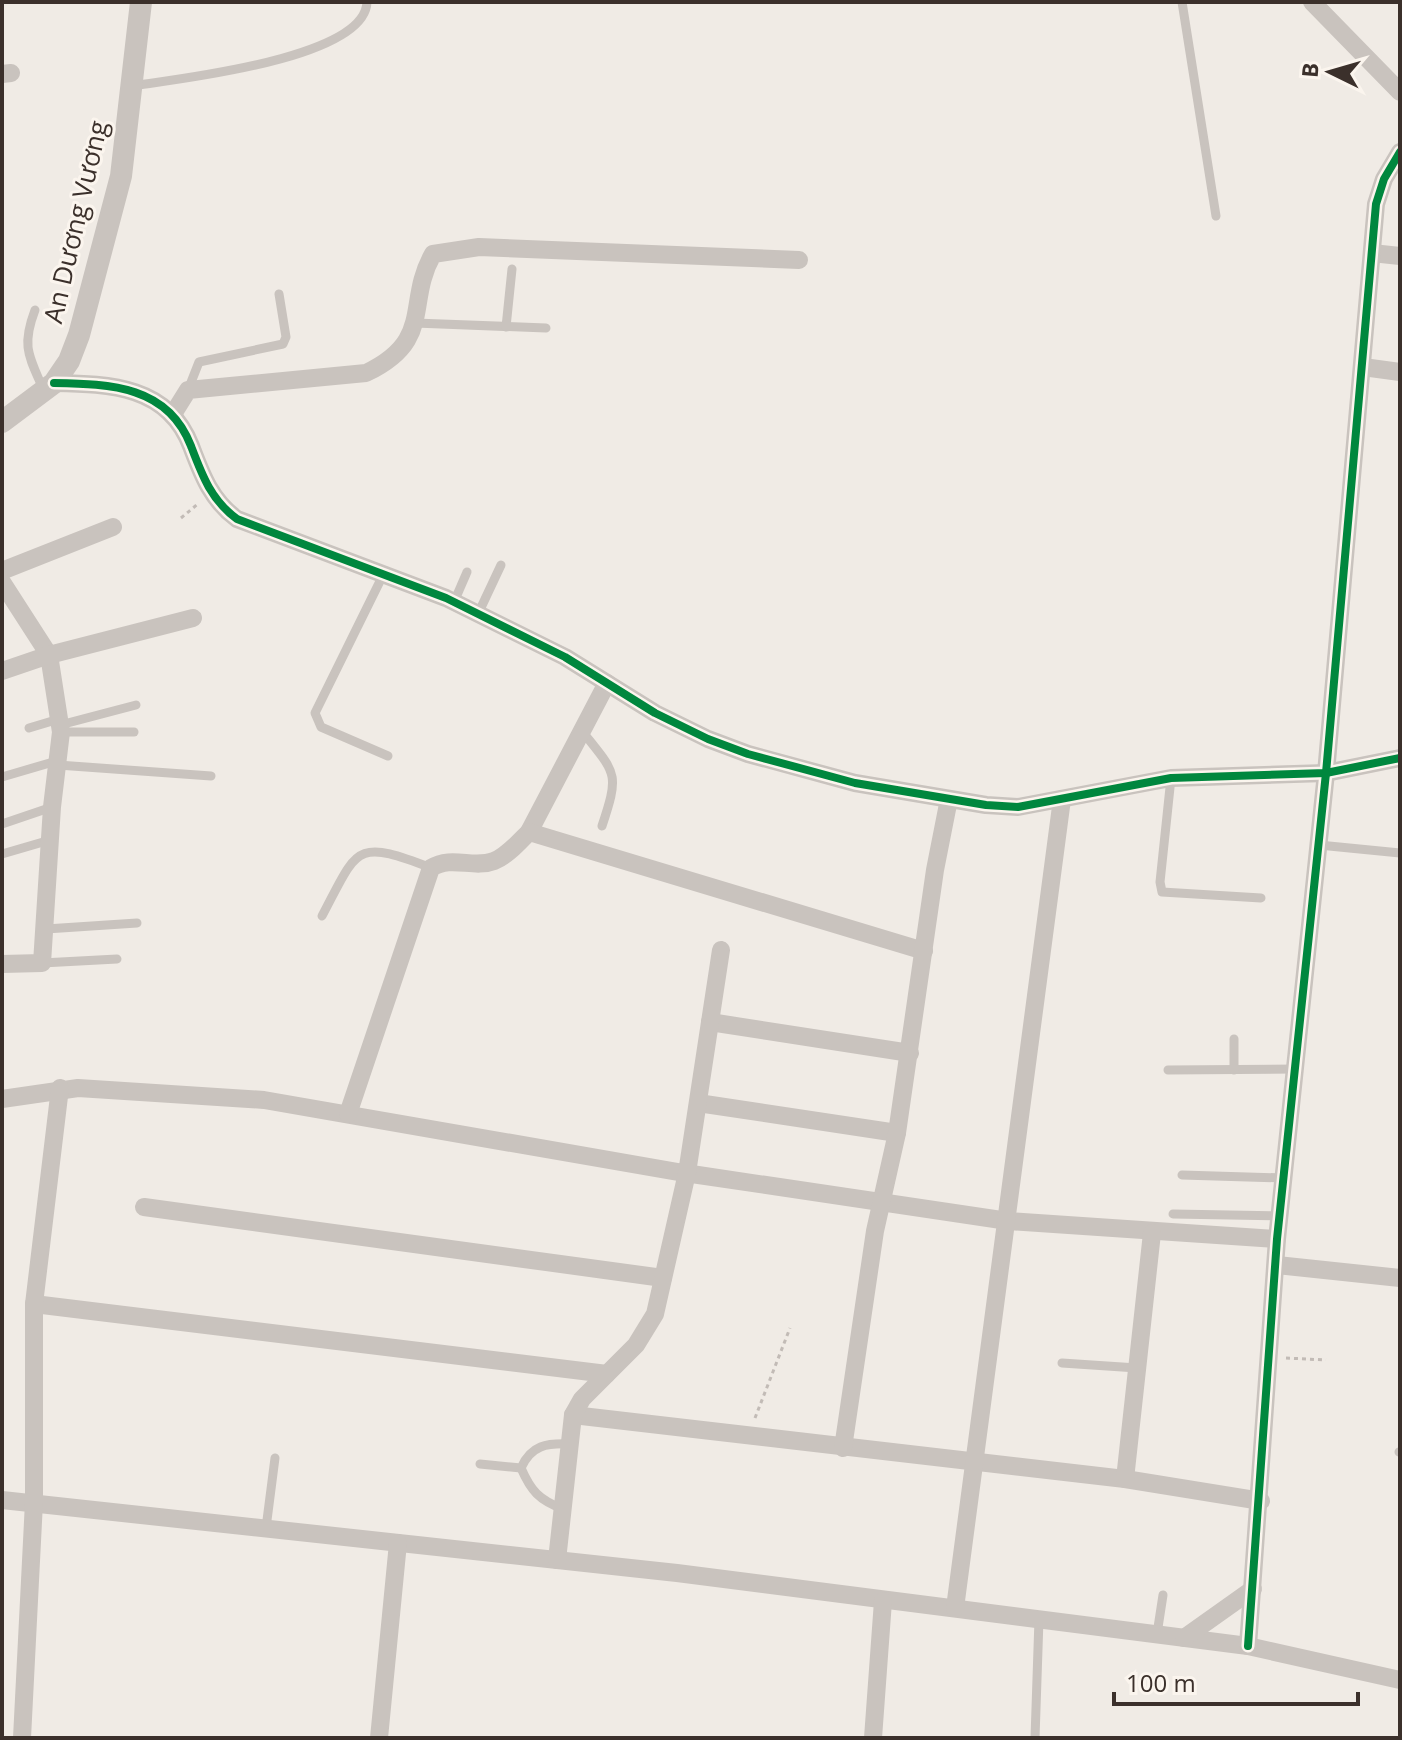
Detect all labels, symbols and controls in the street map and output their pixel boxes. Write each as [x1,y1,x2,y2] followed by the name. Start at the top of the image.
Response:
[1290,32,1370,112] north arrow
[1293,61,1325,79] text: B
[34,117,116,326] street label: An Dương Vương
[1114,1656,1358,1706] scale bar
[1126,1666,1196,1699] text: 100 m

